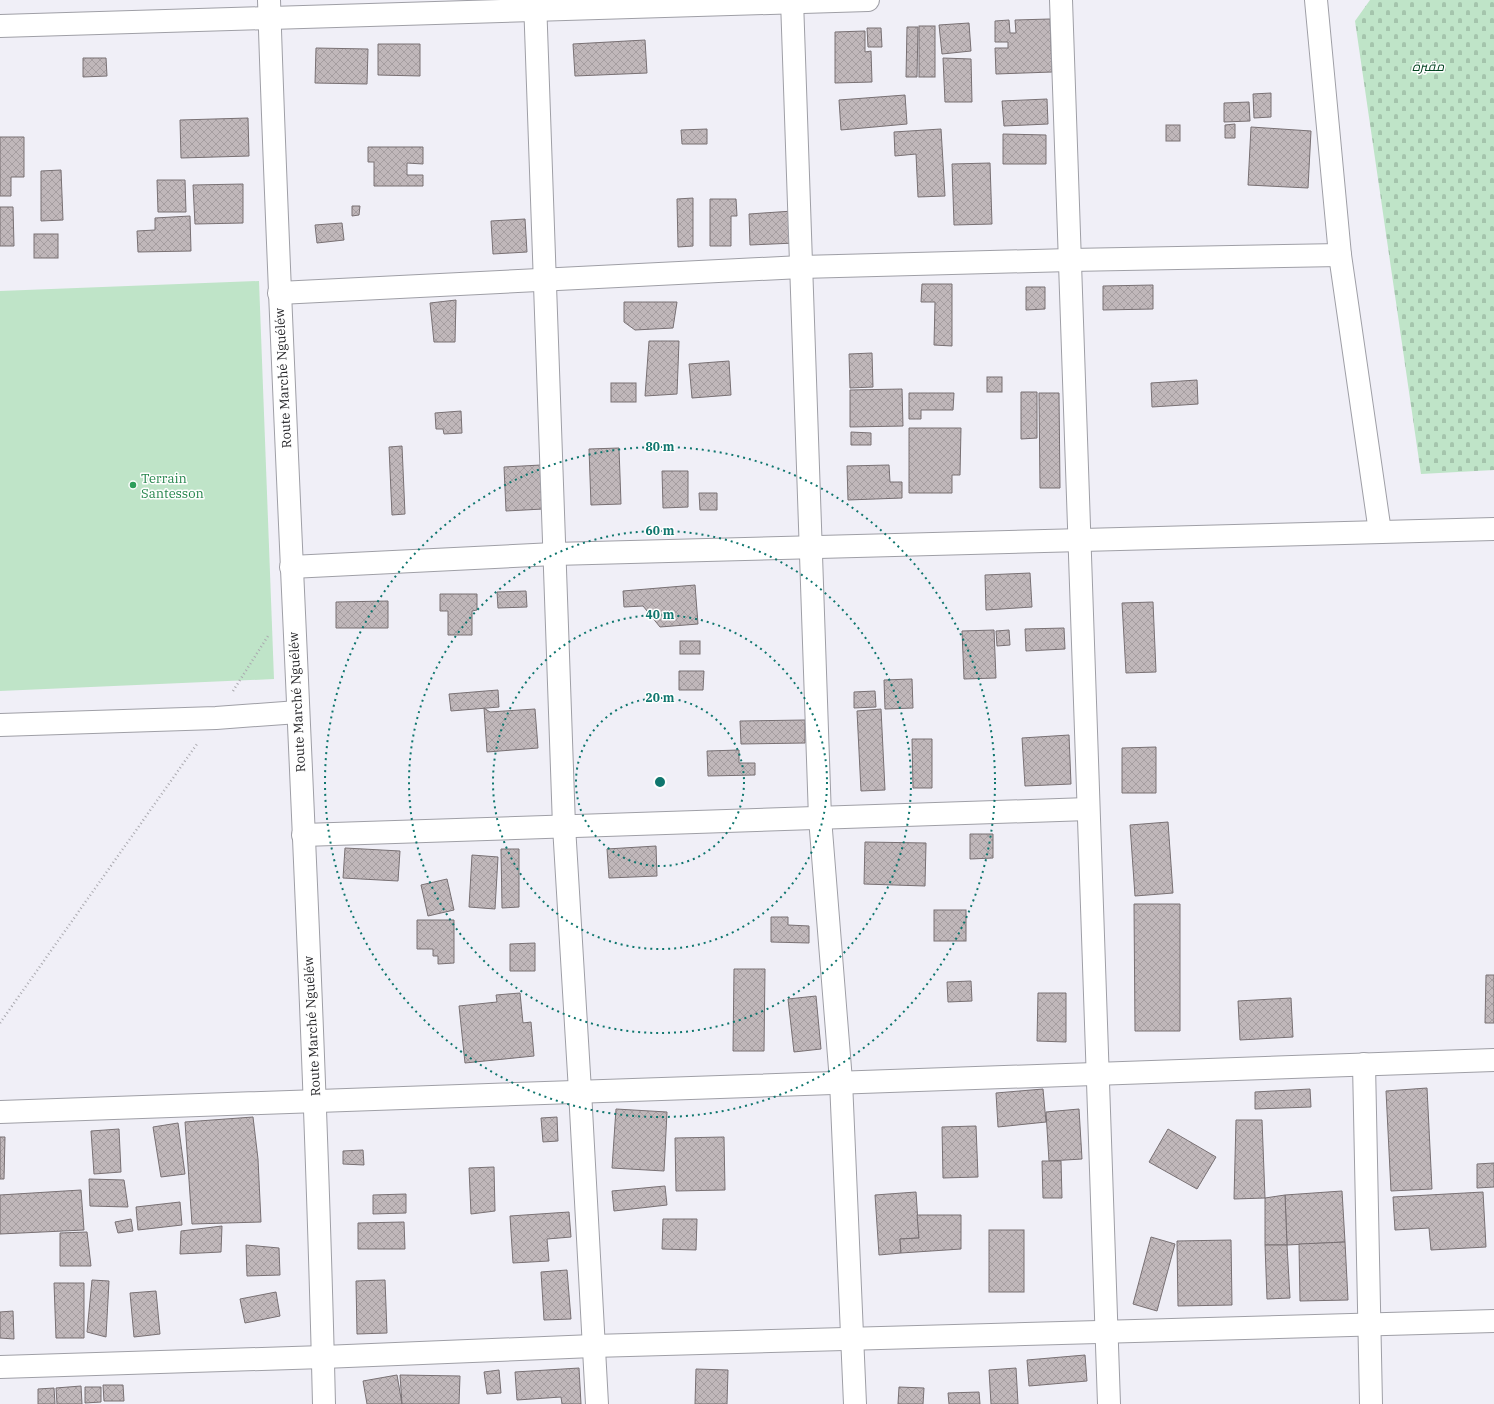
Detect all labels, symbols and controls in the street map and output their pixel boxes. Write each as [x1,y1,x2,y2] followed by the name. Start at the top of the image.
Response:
[1412,58,1445,75] park label: مقبرة
[271,307,295,449] street label: Route Marché Nguéléw
[646,439,675,454] text: 80 m
[141,470,204,502] place label: Terrain Santesson
[128,480,138,490] marker: Terrain Santesson
[646,523,675,538] text: 60 m
[646,607,675,622] text: 40 m
[285,631,309,773] street label: Route Marché Nguéléw
[646,690,675,705] text: 20 m
[653,775,667,789] centre of rings
[300,955,324,1097] street label: Route Marché Nguéléw

